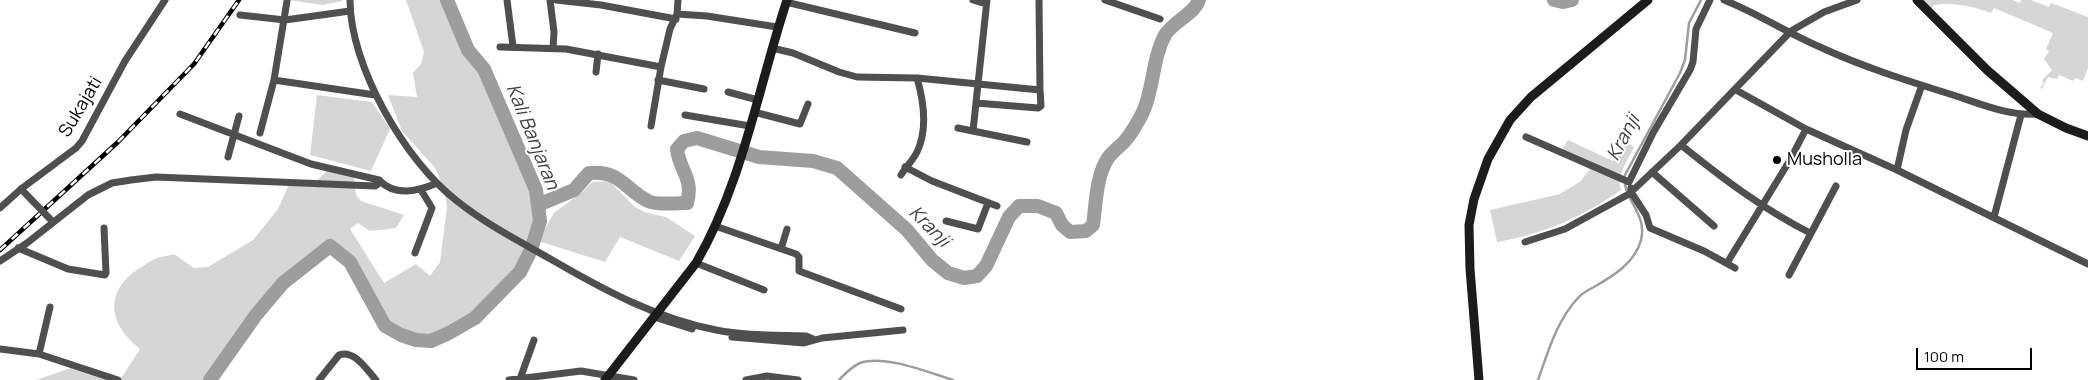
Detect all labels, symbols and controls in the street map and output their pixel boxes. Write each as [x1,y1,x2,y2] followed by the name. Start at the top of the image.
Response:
[55,73,107,141] street label: Sukajati
[501,81,563,193] water label: Kali Banjaran
[1602,111,1646,165] water label: Kranji
[1787,149,1862,171] place label: Musholla
[1771,154,1783,166] marker: Musholla
[904,202,954,252] water label: Kranji
[1918,338,2034,370] scale bar
[1924,346,1964,367] text: 100 m

